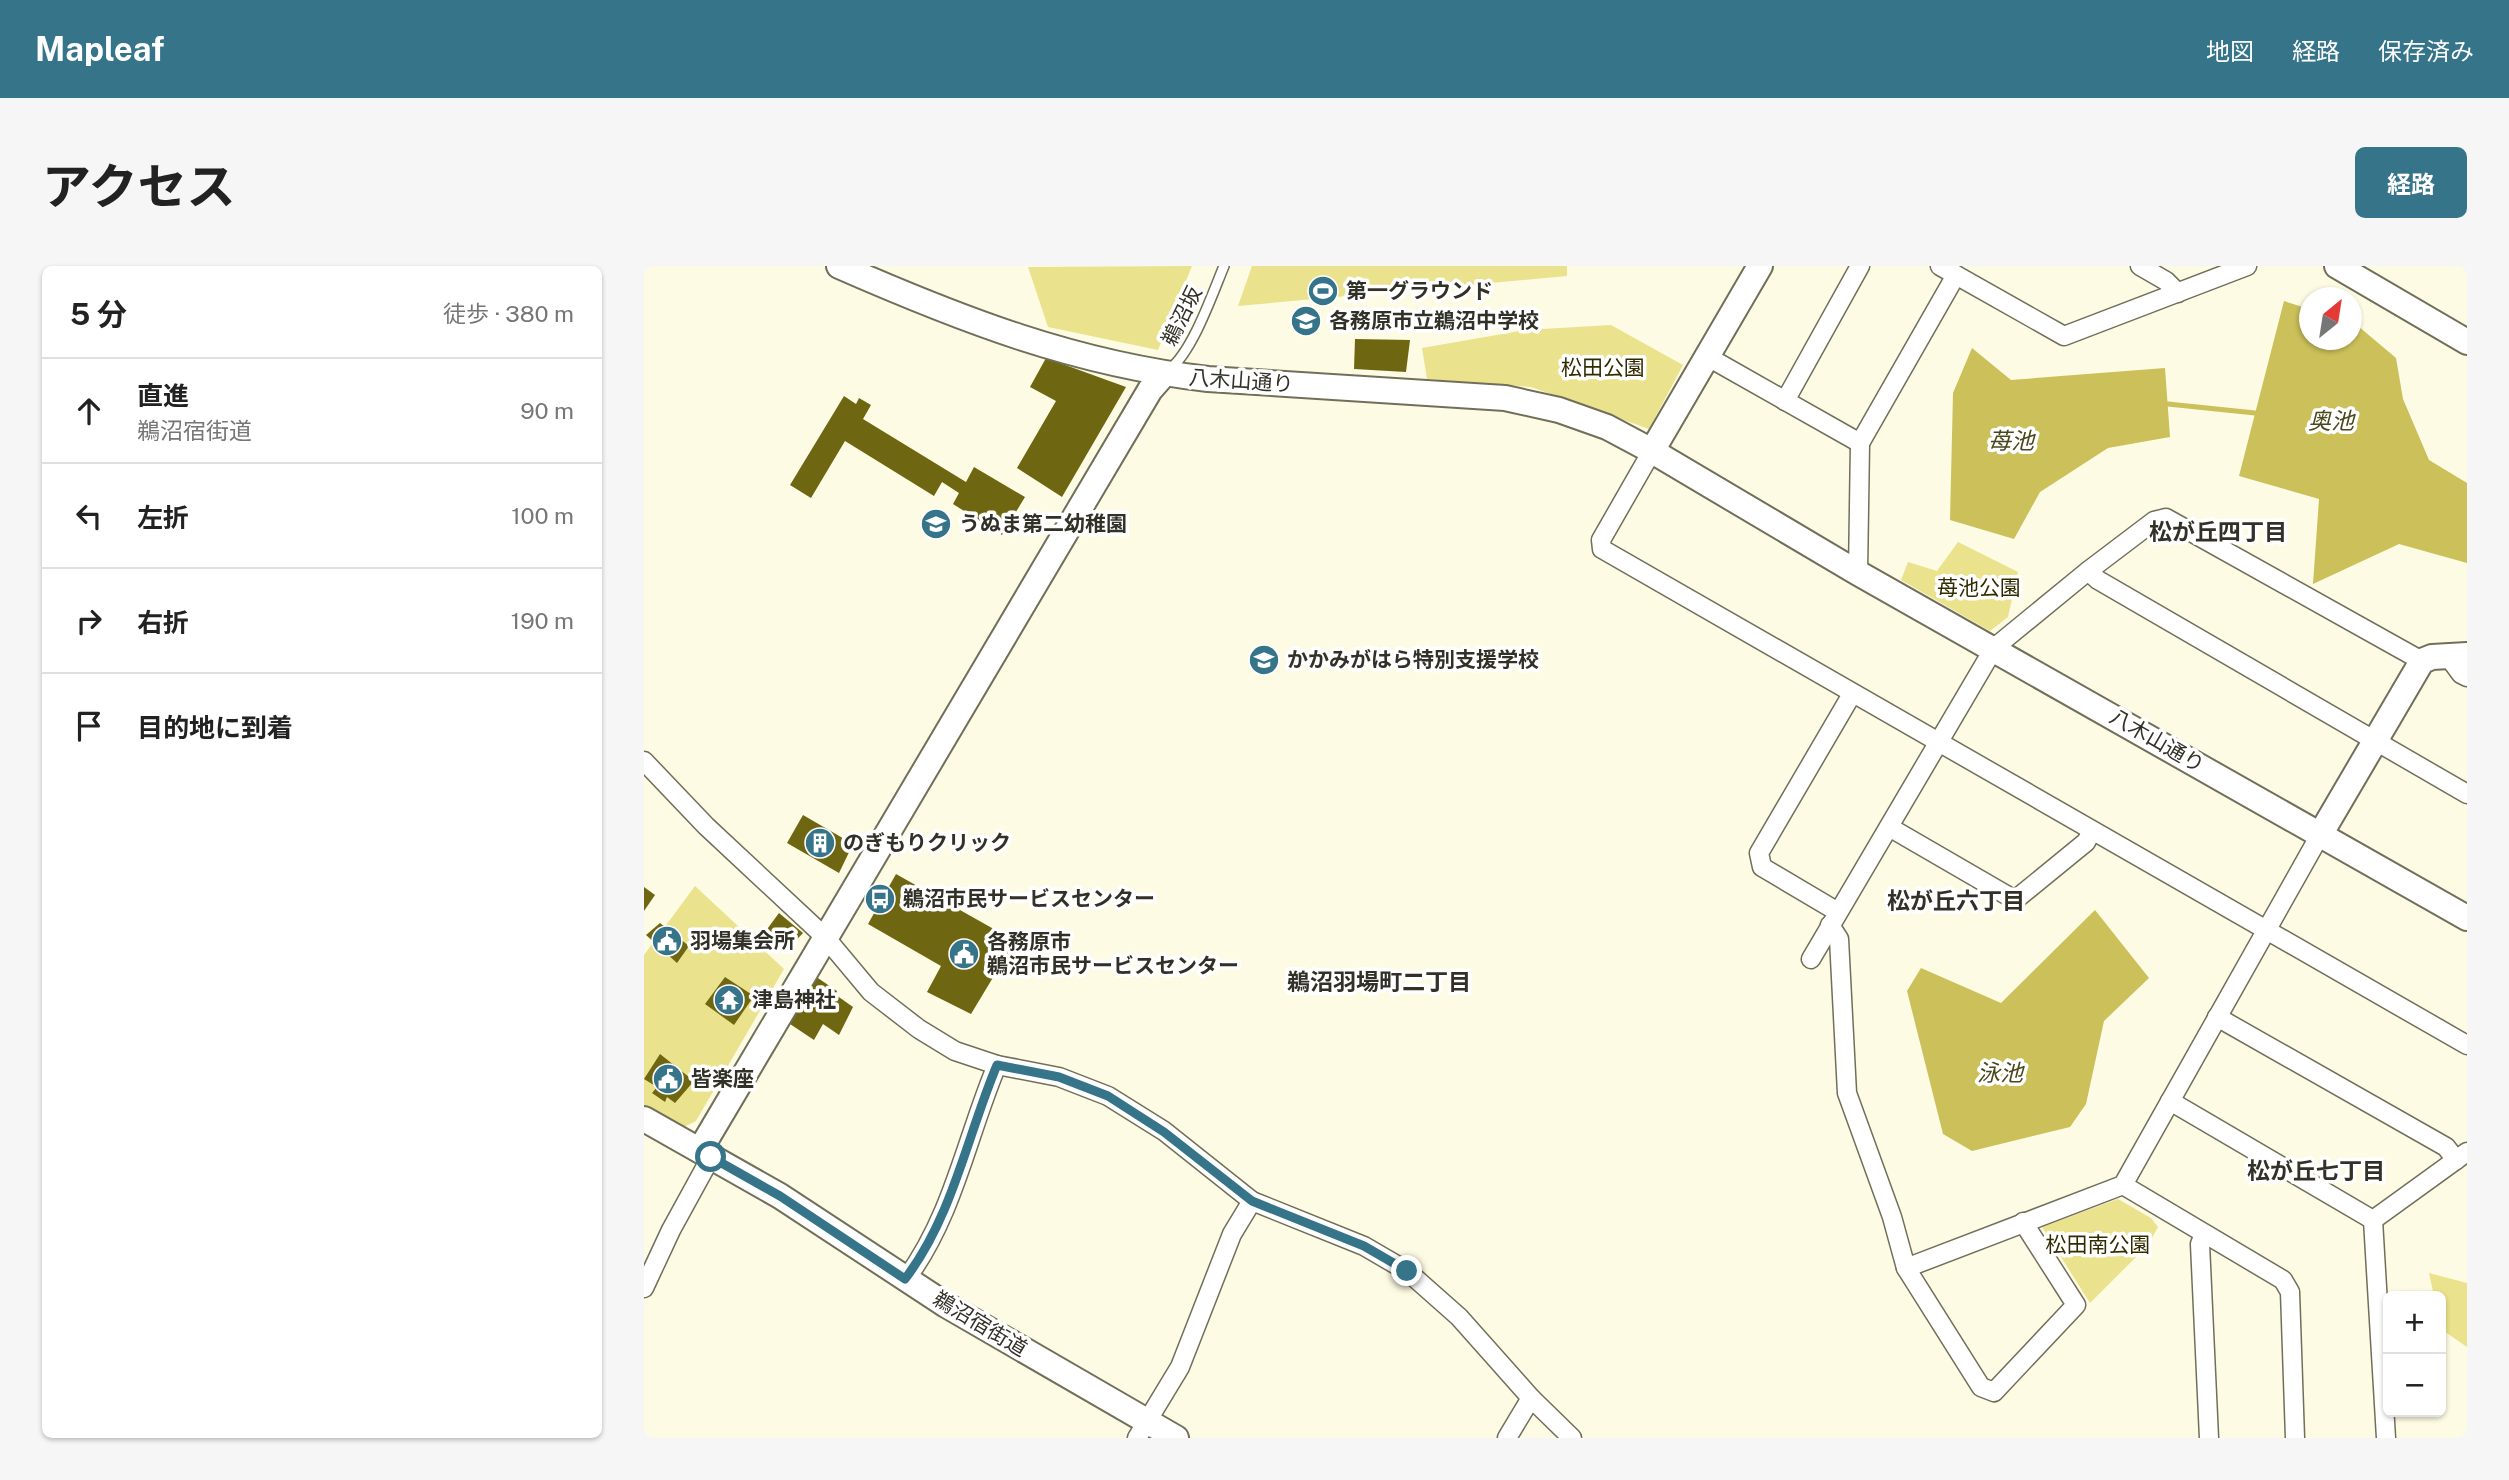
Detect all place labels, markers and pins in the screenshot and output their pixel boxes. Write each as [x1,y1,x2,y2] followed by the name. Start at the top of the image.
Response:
[1306,274,1340,308] sports icon: 第一グラウンド
[1346,278,1493,303] place label: 第一グラウンド
[1289,304,1323,338] school or university icon: 各務原市立鵜沼中学校
[1329,308,1539,333] place label: 各務原市立鵜沼中学校
[919,507,953,541] school or university icon: うぬま第二幼稚園
[959,511,1127,536] place label: うぬま第二幼稚園
[1247,643,1281,677] school or university icon: かかみがはら特別支援学校
[1287,647,1539,672] place label: かかみがはら特別支援学校
[803,826,837,860] building icon: のぎもりクリック
[843,830,1011,855] place label: のぎもりクリック
[863,882,897,916] bus stop icon: 鵜沼市民サービスセンター
[903,886,1155,911] place label: 鵜沼市民サービスセンター
[650,924,684,958] public building icon: 羽場集会所
[690,928,795,953] place label: 羽場集会所
[987,929,1239,978] place label: 各務原市 鵜沼市民サービスセンター
[947,937,981,971] public building icon: 各務原市 鵜沼市民サービスセンター
[712,983,746,1017] temple icon: 津島神社
[752,987,836,1012] place label: 津島神社
[651,1062,685,1096] public building icon: 皆楽座
[691,1066,754,1091] place label: 皆楽座

